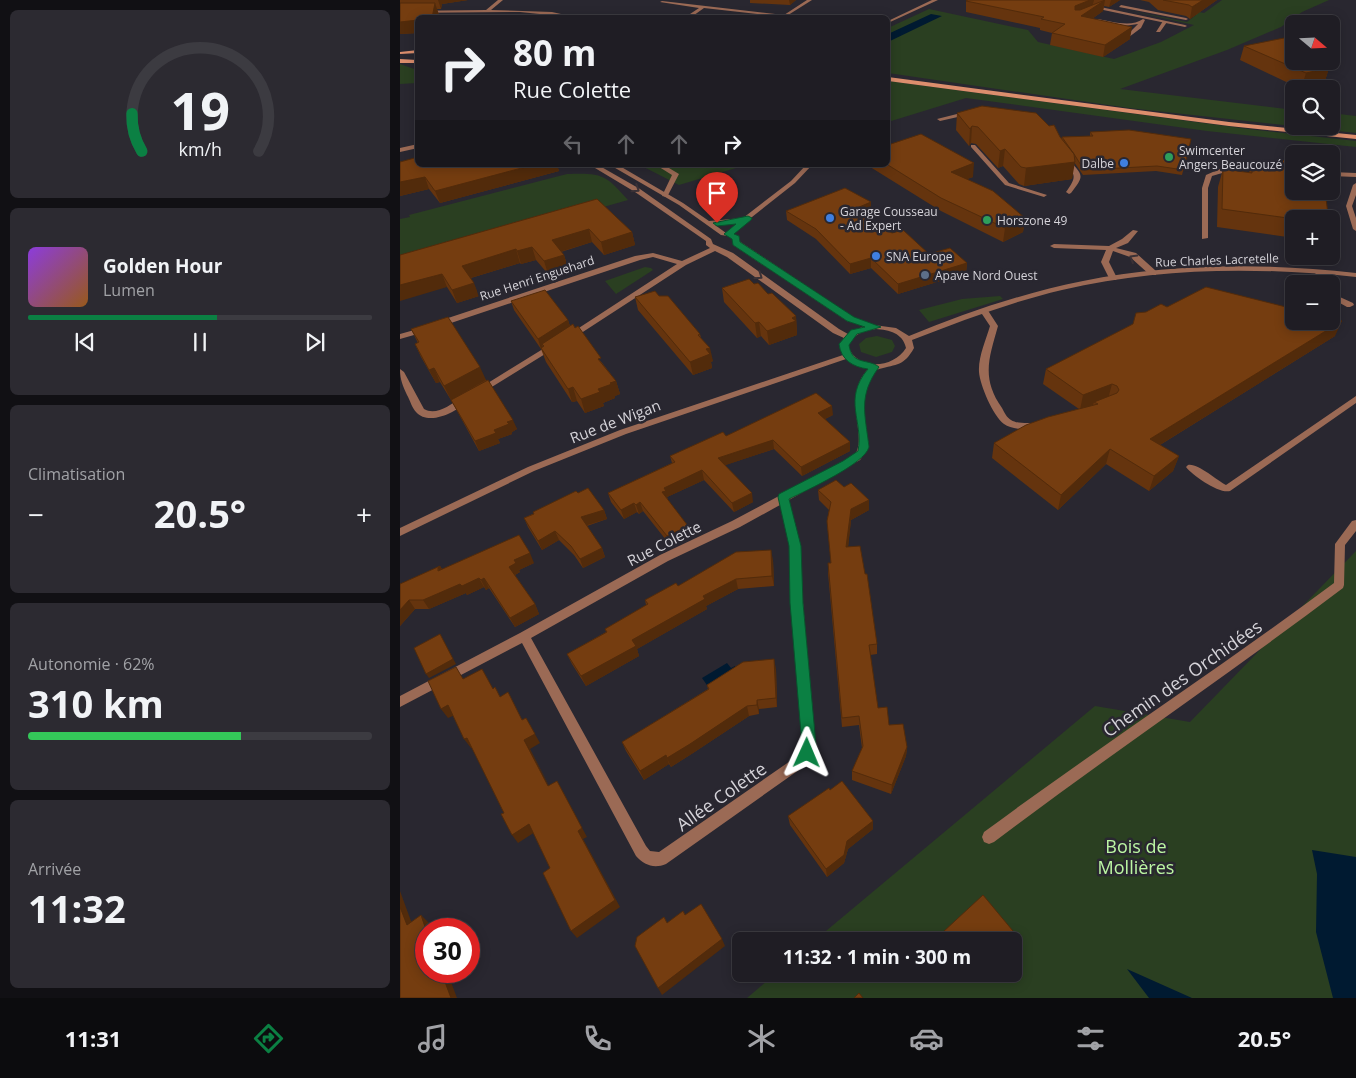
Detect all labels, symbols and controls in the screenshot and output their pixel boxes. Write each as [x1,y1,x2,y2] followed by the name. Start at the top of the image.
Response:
[1285,15,1340,70] north arrow
[1285,15,1340,330] map controls
[513,29,596,76] text: 80 m
[430,35,495,100] icon: right
[170,74,230,145] text: 19
[513,74,631,104] text: Rue Colette
[1285,80,1340,135] button: search
[559,130,587,158] icon: left
[612,130,640,158] icon: ahead
[665,130,693,158] icon: ahead
[718,130,746,158] icon: right
[178,137,222,161] text: km/h
[1179,142,1282,173] place label: Swimcenter Angers Beaucouzé
[1285,145,1340,200] button: layers
[1163,151,1175,163] marker: Swimcenter Angers Beaucouzé
[1082,155,1114,172] place label: Dalbe
[1118,157,1130,169] marker: Dalbe
[696,172,738,223] pin
[703,179,731,207] icon: arrive
[630,183,639,192] one-way arrow
[840,203,938,234] place label: Garage Cousseau - Ad Expert
[1285,210,1340,265] button: +
[824,212,836,224] marker: Garage Cousseau - Ad Expert
[997,212,1068,229] place label: Horszone 49
[981,214,993,226] marker: Horszone 49
[886,248,953,265] place label: SNA Europe
[1155,249,1279,271] street label: Rue Charles Lacretelle
[870,250,882,262] marker: SNA Europe
[478,251,596,305] street label: Rue Henri Enguehard
[103,253,222,279] text: Golden Hour
[1130,254,1139,264] one-way arrow
[935,267,1038,284] place label: Apave Nord Ouest
[919,269,931,281] marker: Apave Nord Ouest
[753,270,763,279] one-way arrow
[1285,275,1340,330] button: −
[103,279,155,301] text: Lumen
[71,328,99,356] icon: previous
[186,328,214,356] icon: pause
[301,328,329,356] icon: next
[567,395,663,447] street label: Rue de Wigan
[28,463,125,485] text: Climatisation
[154,487,246,539] text: 20.5°
[28,495,44,533] text: −
[356,495,372,533] text: +
[624,516,704,570] street label: Rue Colette
[1098,614,1266,742] street label: Chemin des Orchidées
[28,653,155,675] text: Autonomie · 62%
[28,677,164,729] text: 310 km
[780,726,832,778] position arrow
[671,756,771,836] street label: Allée Colette
[1098,834,1174,879] park label: Bois de Mollières
[28,858,81,880] text: Arrivée
[28,882,126,934] text: 11:32
[415,918,480,983] speed limit sign: 30
[783,944,971,970] text: 11:32 · 1 min · 300 m
[251,1021,286,1056] icon: directions
[415,1021,450,1056] icon: music
[580,1021,615,1056] icon: phone
[744,1021,779,1056] icon: climate
[909,1021,944,1056] icon: car
[1073,1021,1108,1056] icon: filters
[65,1023,121,1053] text: 11:31
[1238,1023,1291,1053] text: 20.5°

